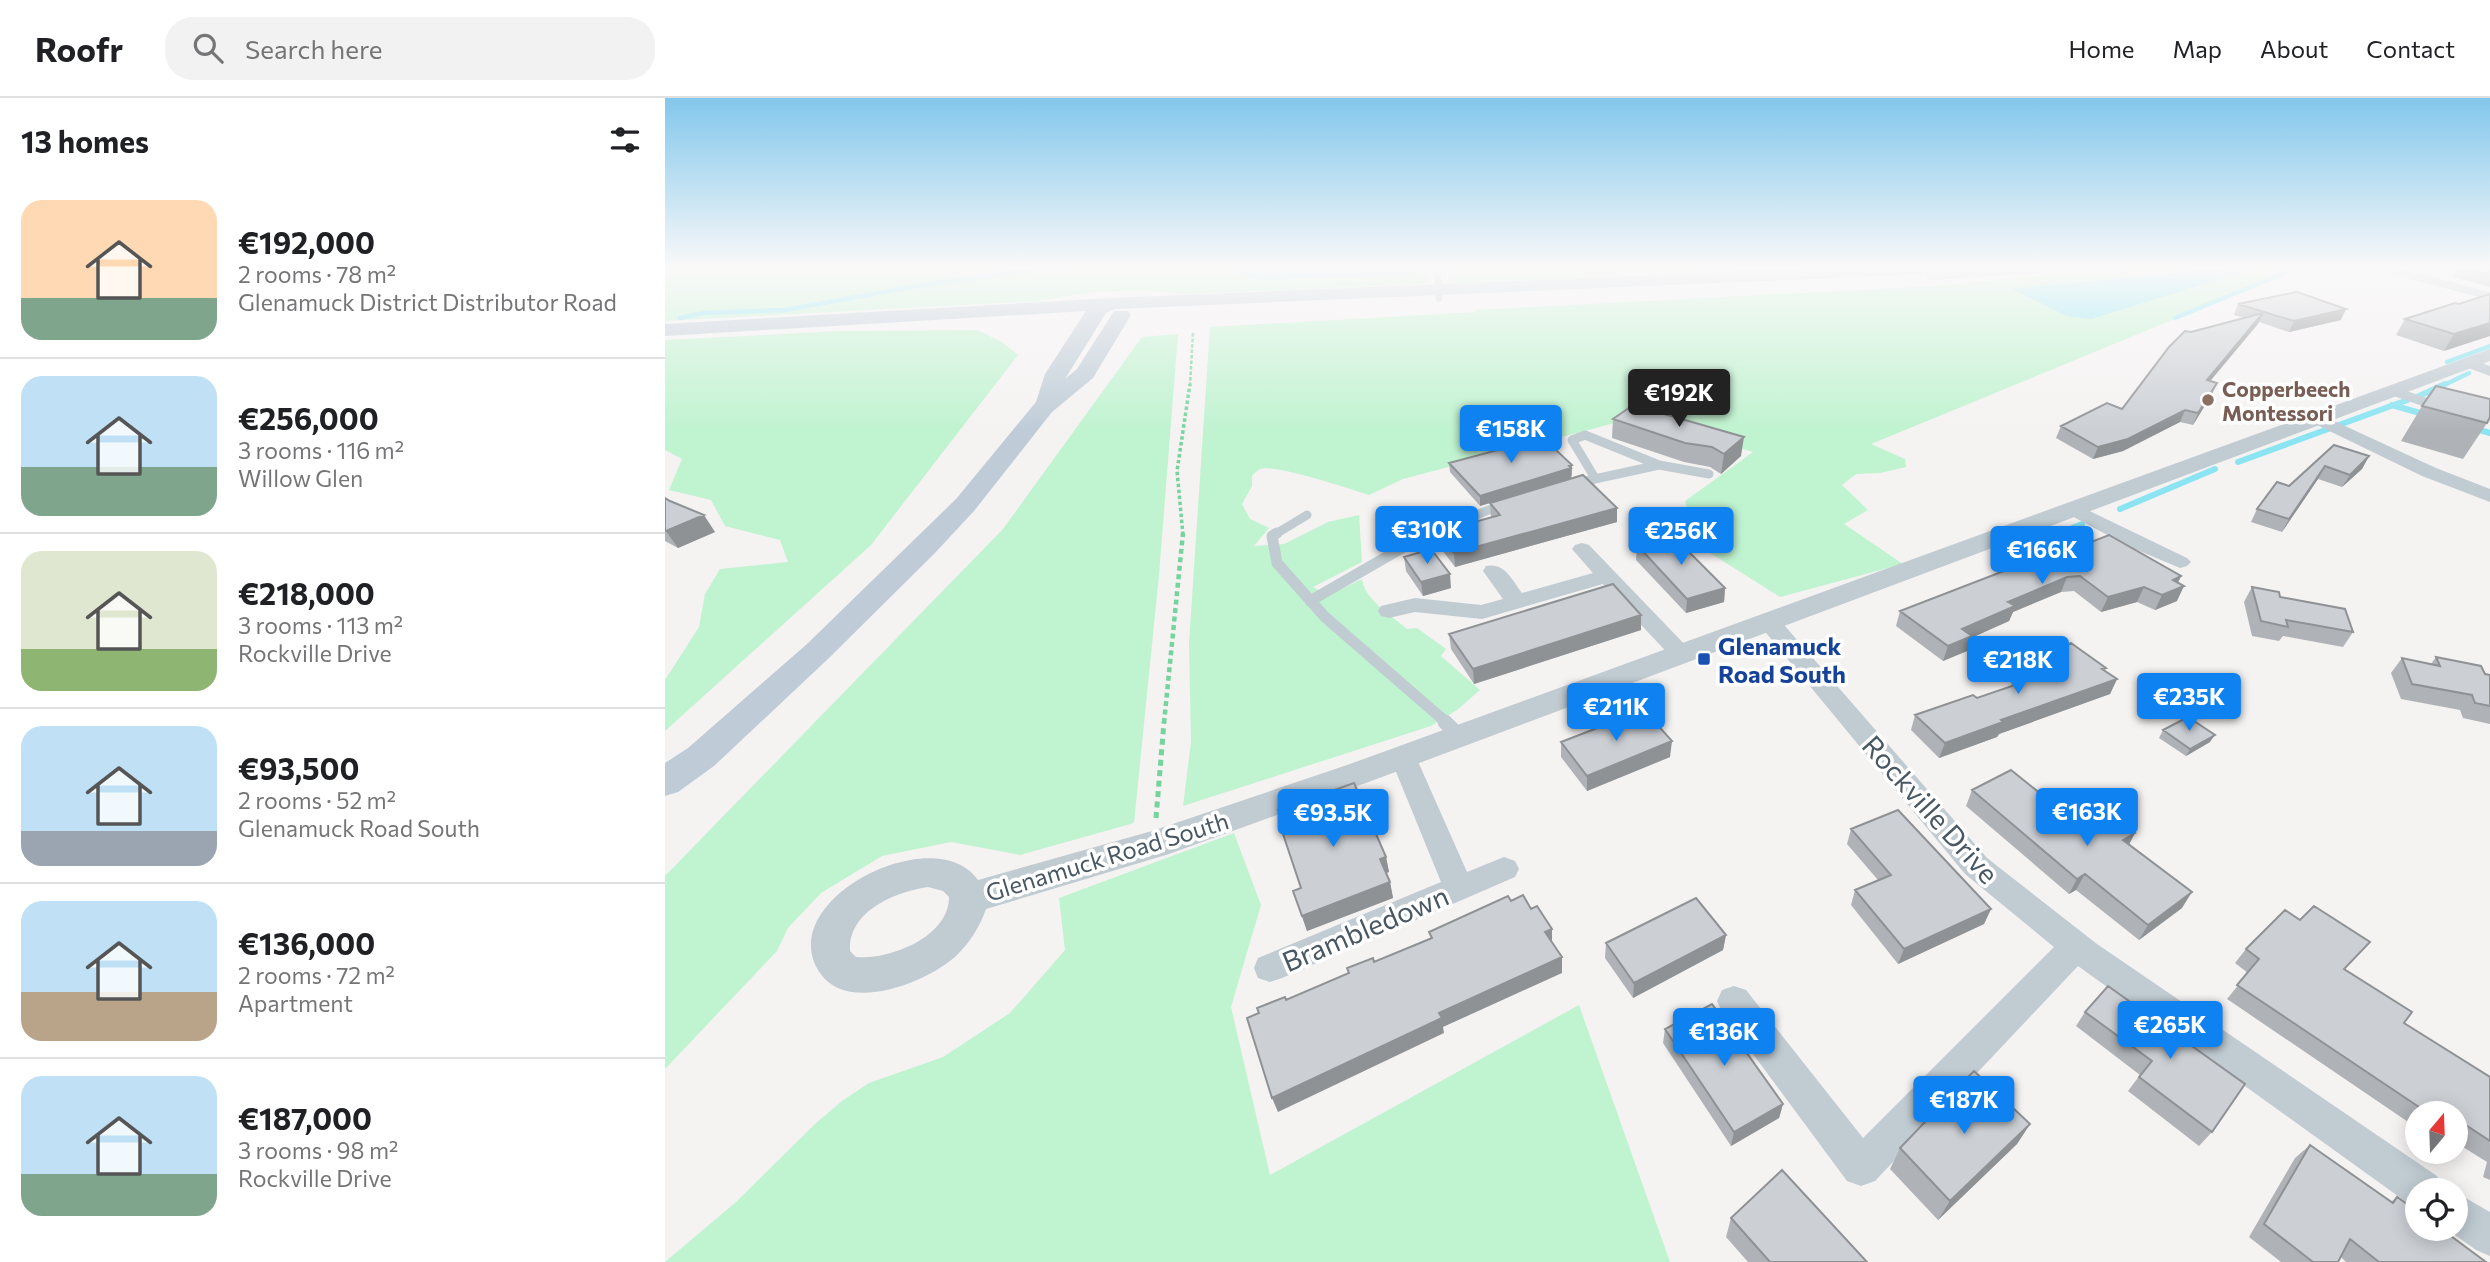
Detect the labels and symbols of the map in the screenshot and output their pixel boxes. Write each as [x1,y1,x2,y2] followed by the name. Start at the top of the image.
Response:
[1630,370,1728,429] pin: €192K
[2222,376,2350,425] place label: Copperbeech Montessori
[2200,392,2216,408] marker: Copperbeech Montessori
[1462,406,1560,465] pin: €158K
[1378,506,1476,566] pin: €310K
[1632,508,1730,567] pin: €256K
[1993,526,2091,586] pin: €166K
[1718,631,1846,688] place label: Glenamuck Road South
[1969,636,2067,696] pin: €218K
[1696,651,1712,667] marker: Glenamuck Road South
[2140,674,2238,733] pin: €235K
[1567,684,1665,743] pin: €211K
[1856,728,2006,890] street label: Rockville Drive
[2038,788,2136,848] pin: €163K
[1276,790,1390,849] pin: €93.5K
[982,805,1232,907] street label: Glenamuck Road South
[1277,878,1453,978] street label: Brambledown
[2121,1002,2219,1061] pin: €265K
[1675,1009,1773,1068] pin: €136K
[1915,1076,2013,1136] pin: €187K
[2405,1101,2467,1164] north arrow

